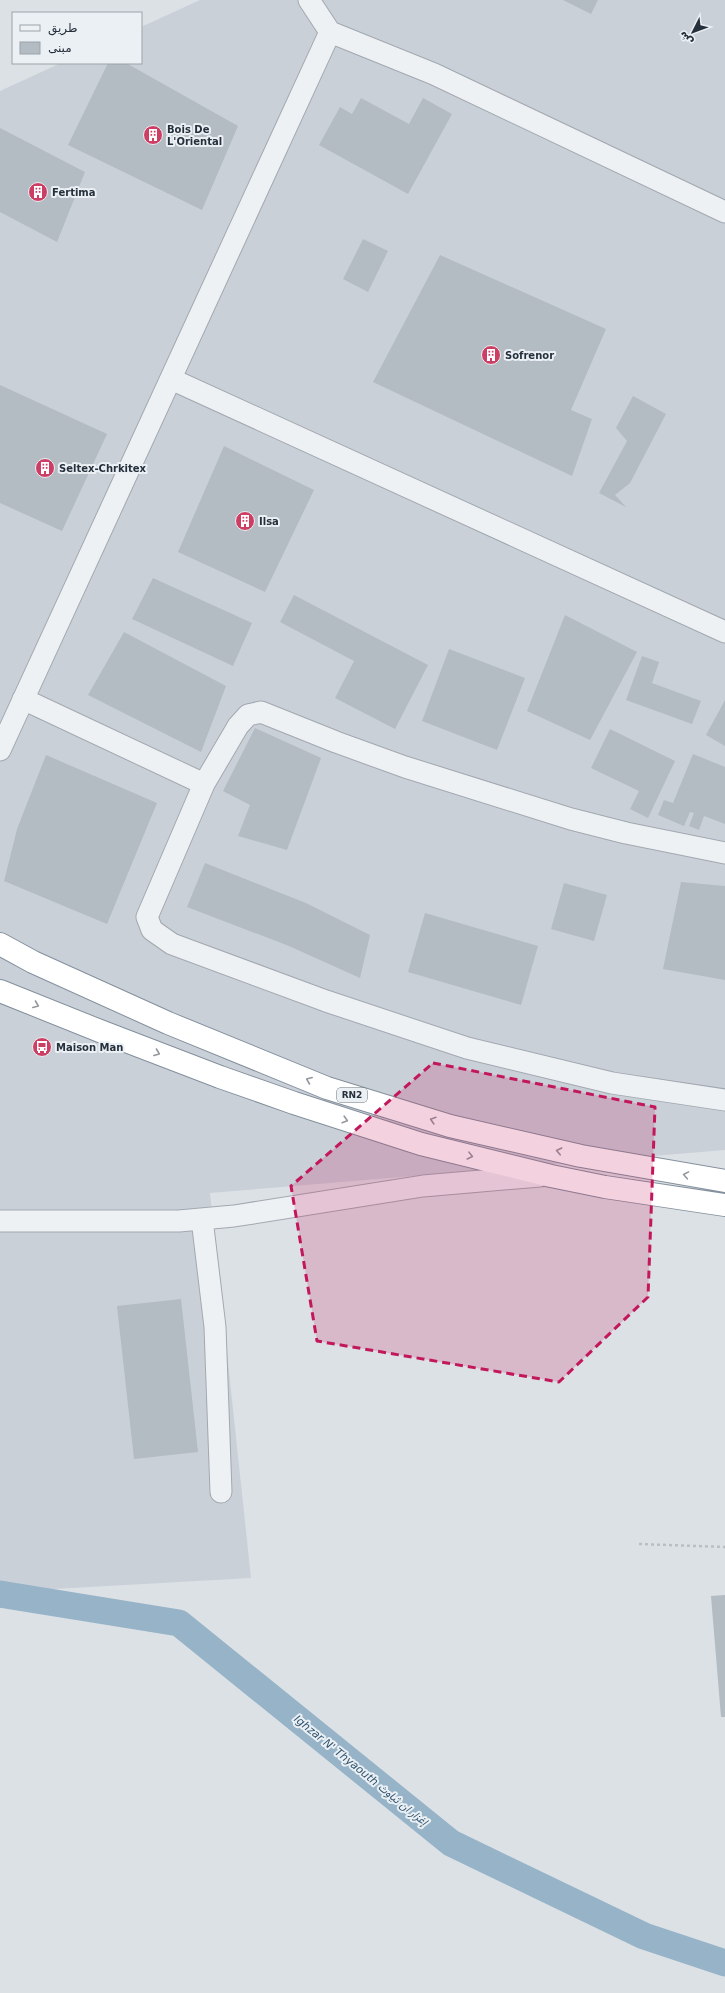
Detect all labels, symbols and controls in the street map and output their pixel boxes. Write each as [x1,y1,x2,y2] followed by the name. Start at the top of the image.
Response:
[12,12,142,64] legend
[673,12,713,52] north arrow
[48,21,78,36] text: طريق
[676,28,696,48] text: ش
[48,41,72,55] text: مبنى
[142,124,164,146] building icon: Bois De L'Oriental
[167,124,222,147] place label: Bois De L'Oriental
[27,181,49,203] building icon: Fertima
[52,187,96,198] place label: Fertima
[480,344,502,366] building icon: Sofrenor
[505,350,554,361] place label: Sofrenor
[34,457,56,479] building icon: Seltex-Chrkitex
[59,463,147,474] place label: Seltex-Chrkitex
[234,510,256,532] building icon: Ilsa
[259,516,279,527] place label: Ilsa
[33,1001,40,1009] one-way arrow
[31,1036,53,1058] bus stop icon: Maison Man
[56,1042,123,1053] place label: Maison Man
[154,1048,161,1056] one-way arrow
[305,1077,313,1085] one-way arrow
[337,1088,367,1102] road number: RN2
[342,1115,349,1124] one-way arrow
[429,1116,436,1125] one-way arrow
[556,1147,563,1156] one-way arrow
[467,1151,474,1160] one-way arrow
[683,1171,690,1180] one-way arrow
[291,1713,431,1830] water label: Ighzar N' Thyaouth إغزار ان ثياوث

